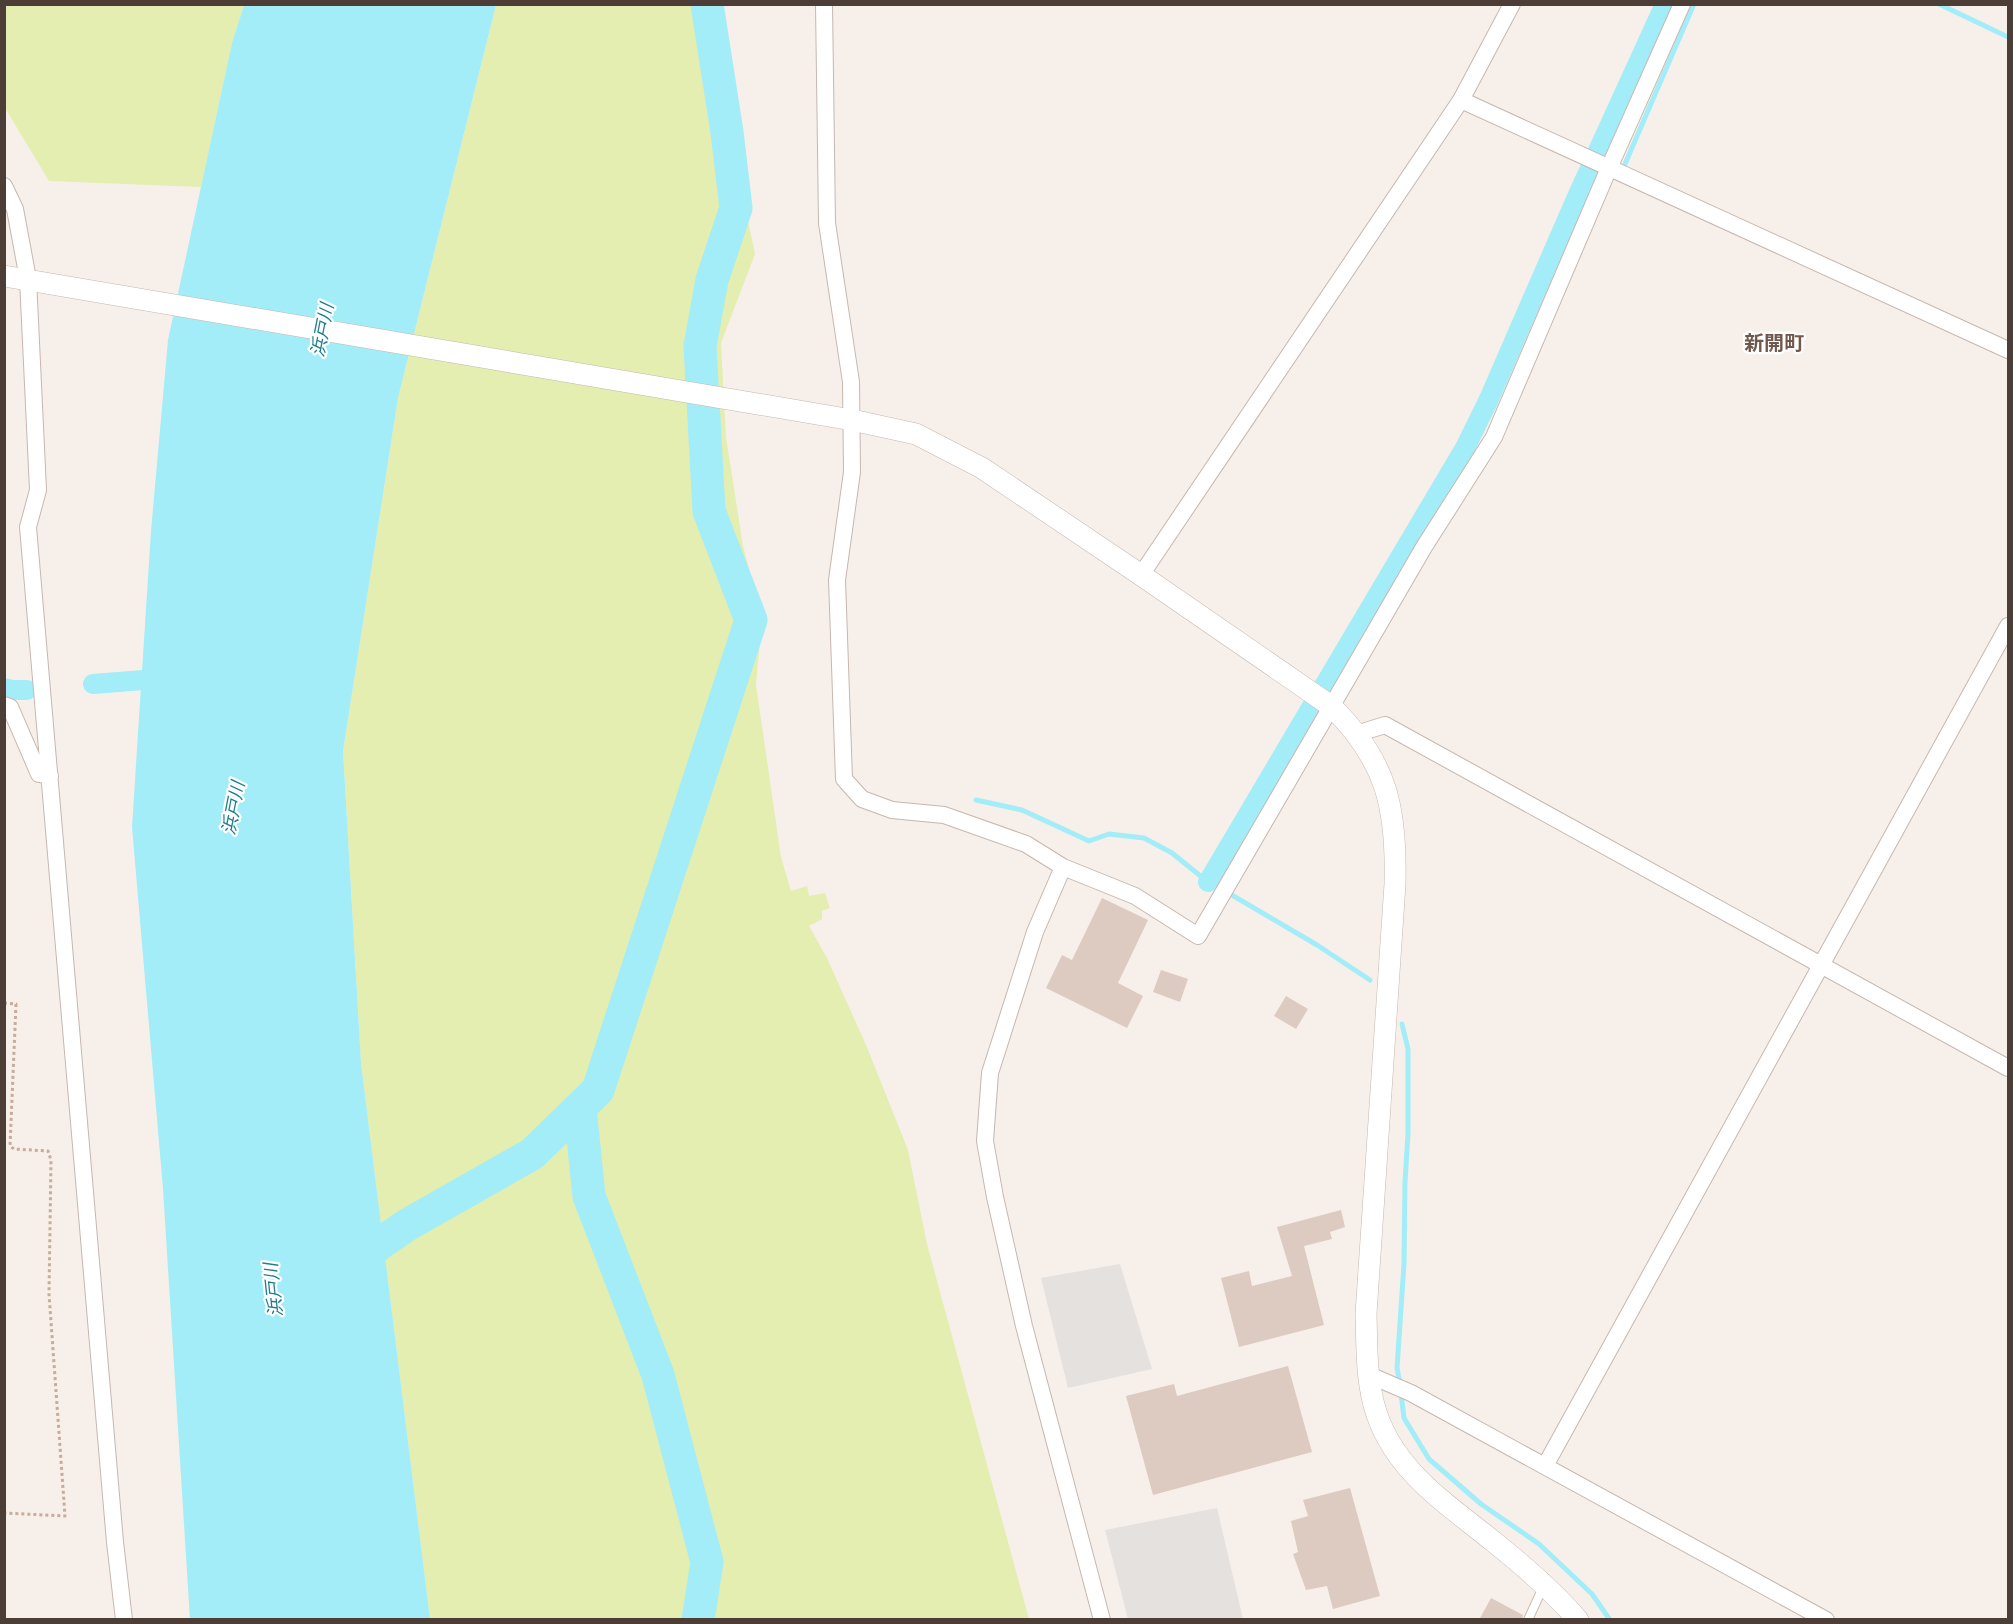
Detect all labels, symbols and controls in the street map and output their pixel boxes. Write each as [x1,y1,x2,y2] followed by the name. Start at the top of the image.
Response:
[306,299,339,359] water label: 浜戸川
[1744,330,1804,355] district label: 新開町
[217,777,250,837] water label: 浜戸川
[259,1260,287,1318] water label: 浜戸川

